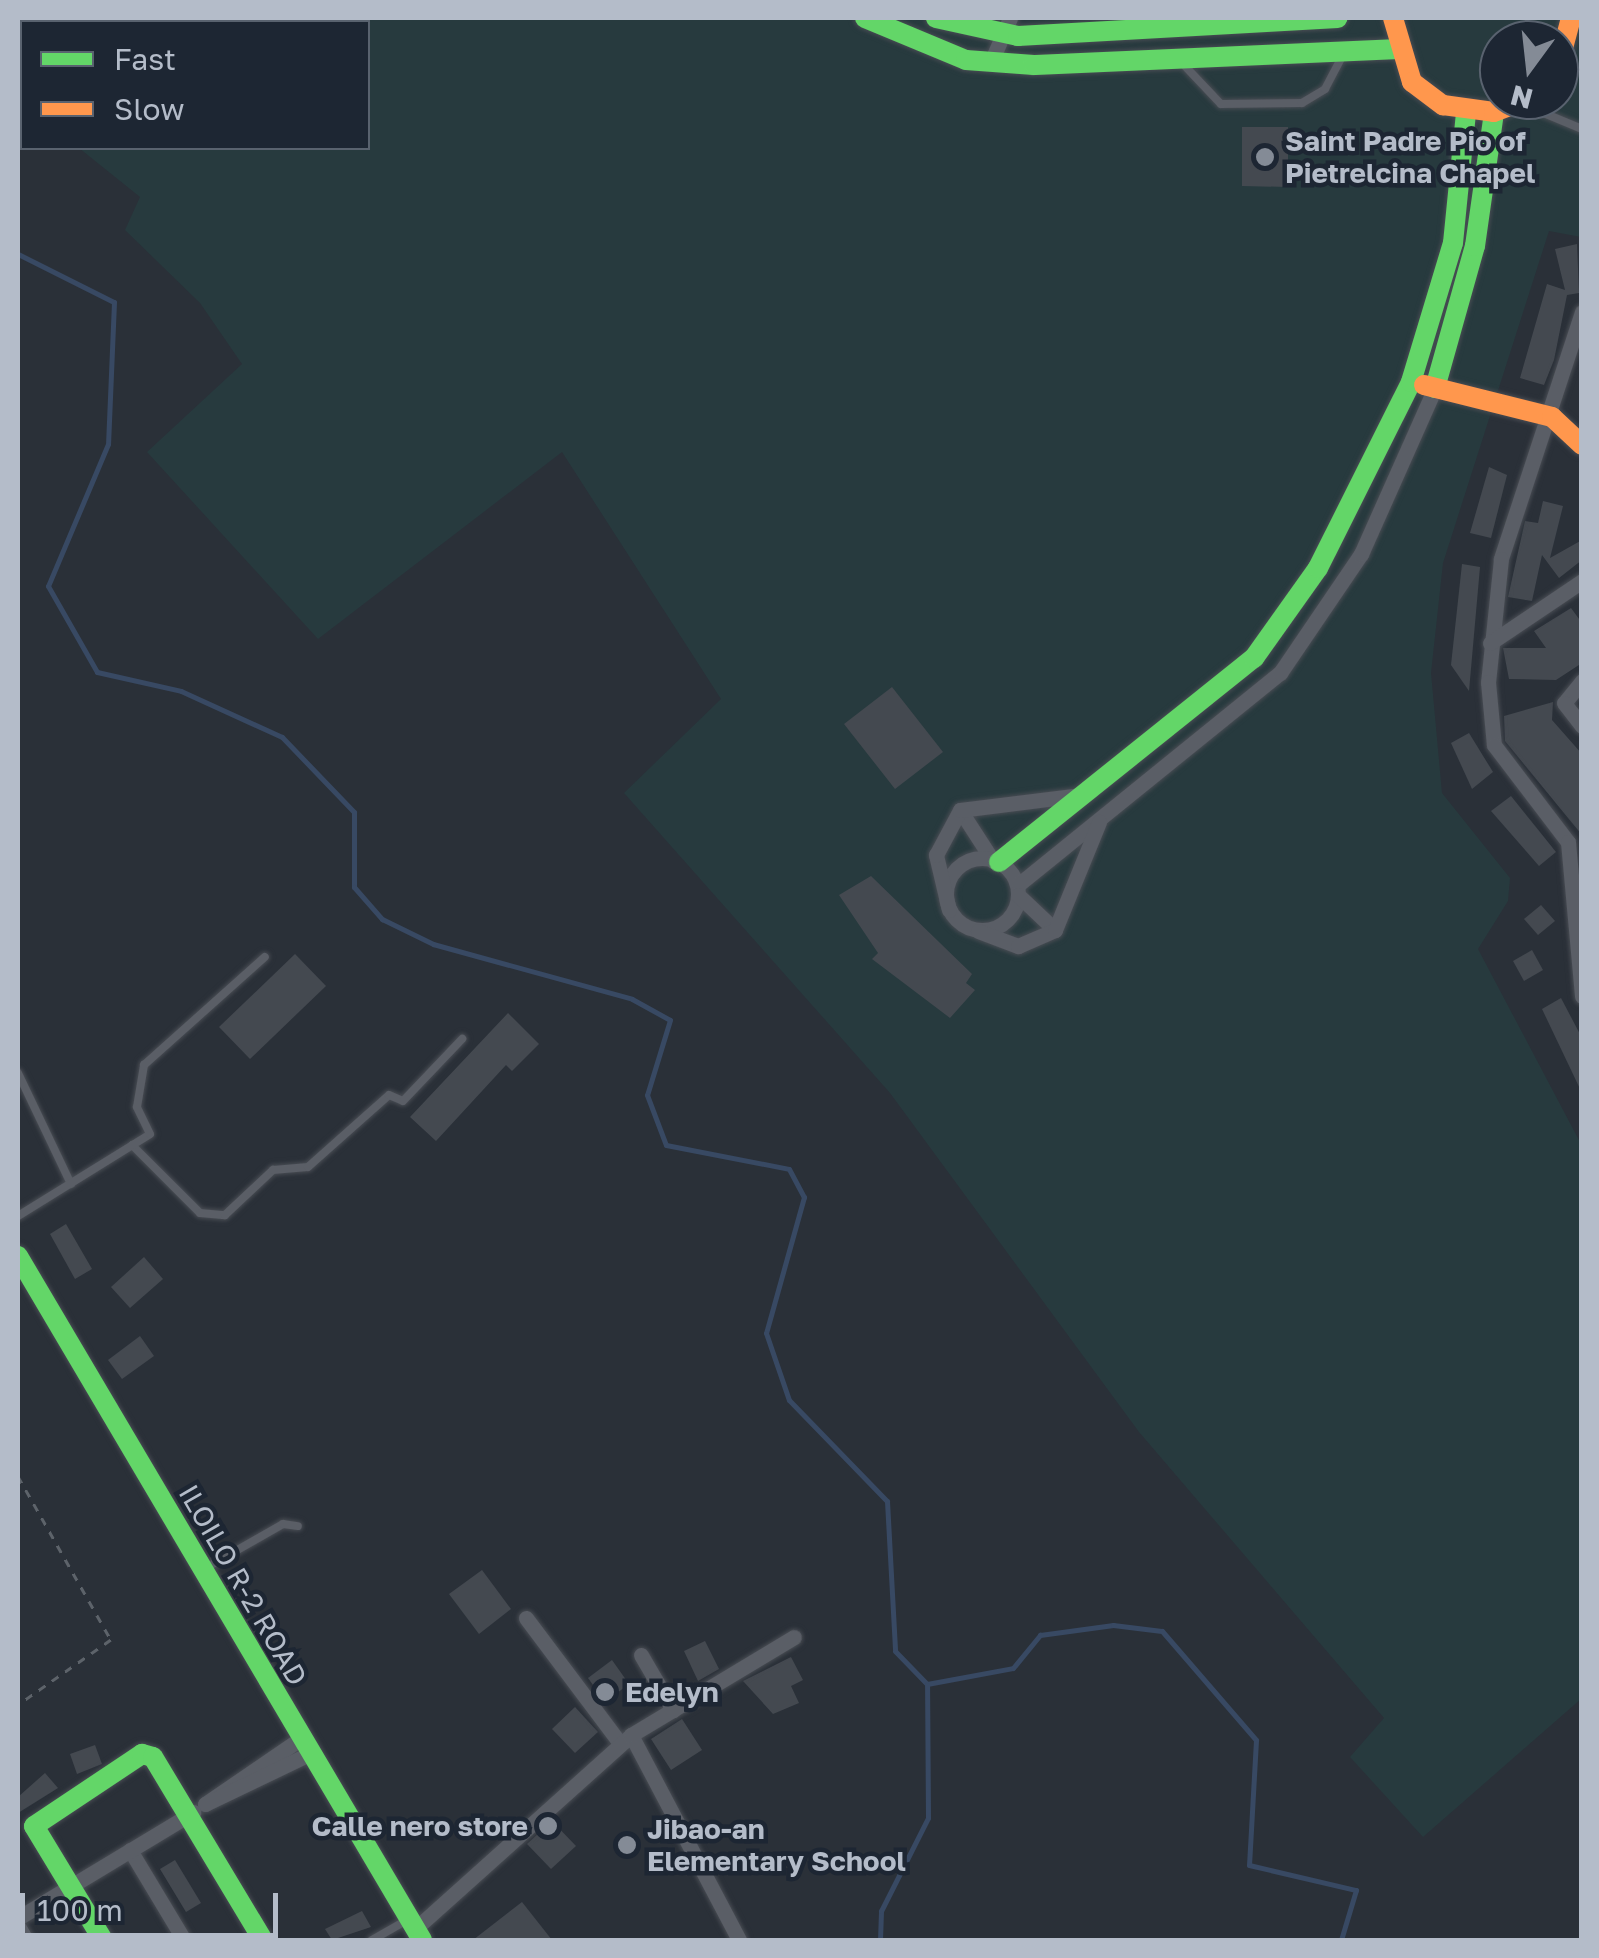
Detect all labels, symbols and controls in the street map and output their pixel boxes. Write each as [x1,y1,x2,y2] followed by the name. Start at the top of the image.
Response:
[20,20,370,150] legend
[1479,20,1579,120] north arrow
[114,41,176,77] text: Fast
[1507,79,1536,116] text: N
[114,91,185,127] text: Slow
[1285,124,1535,190] place label: Saint Padre Pio of Pietrelcina Chapel
[1254,146,1276,168] marker: Saint Padre Pio of Pietrelcina Chapel
[172,1479,314,1691] street label: ILOILO R-2 ROAD
[625,1675,719,1709] place label: Edelyn
[594,1681,616,1703] marker: Edelyn
[311,1809,528,1843] place label: Calle nero store
[647,1812,906,1878] place label: Jibao-an Elementary School
[537,1815,559,1837] marker: Calle nero store
[616,1834,638,1856] marker: Jibao-an Elementary School
[25,1873,282,1935] scale bar
[37,1892,123,1928] text: 100 m

